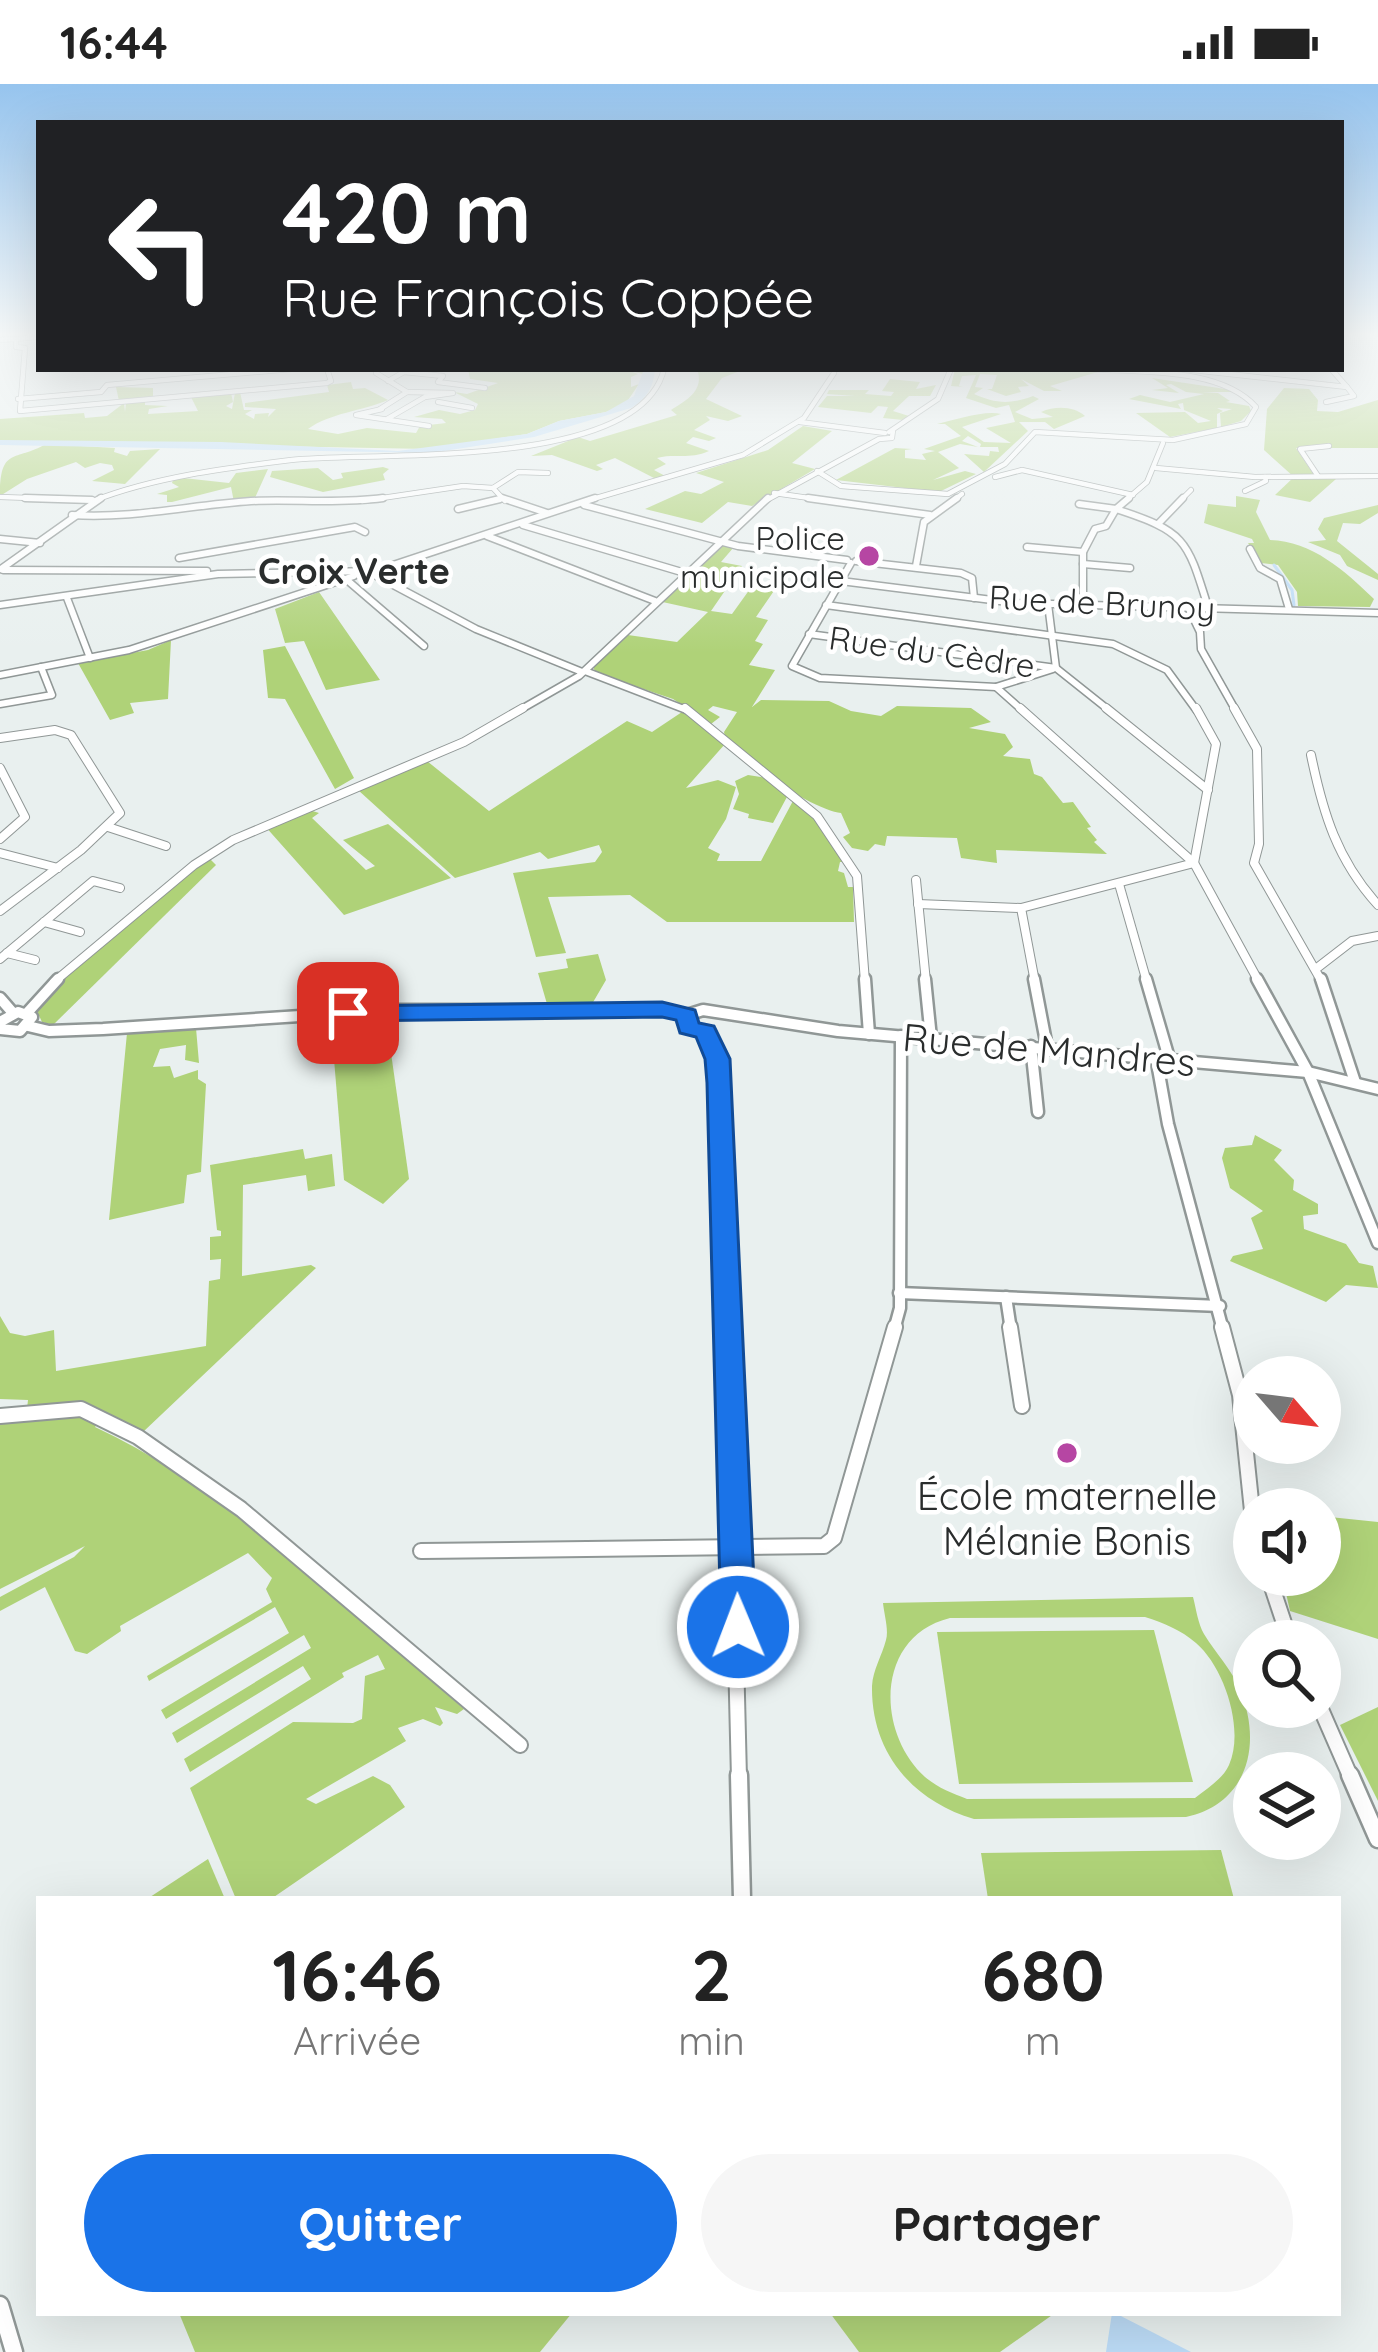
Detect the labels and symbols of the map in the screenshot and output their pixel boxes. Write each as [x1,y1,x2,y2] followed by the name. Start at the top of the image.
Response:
[680,517,845,596] place label: Police municipale
[856,543,882,569] marker: Police municipale
[258,548,450,593] district label: Croix Verte
[988,576,1216,628] street label: Rue de Brunoy
[826,616,1038,686] street label: Rue du Cèdre
[297,962,399,1064] pin
[901,1012,1197,1086] street label: Rue de Mandres
[1233,1356,1341,1464] north arrow
[1054,1440,1080,1466] marker: École maternelle Mélanie Bonis
[917,1471,1217,1565] place label: École maternelle Mélanie Bonis
[675,1564,801,1690] position arrow

